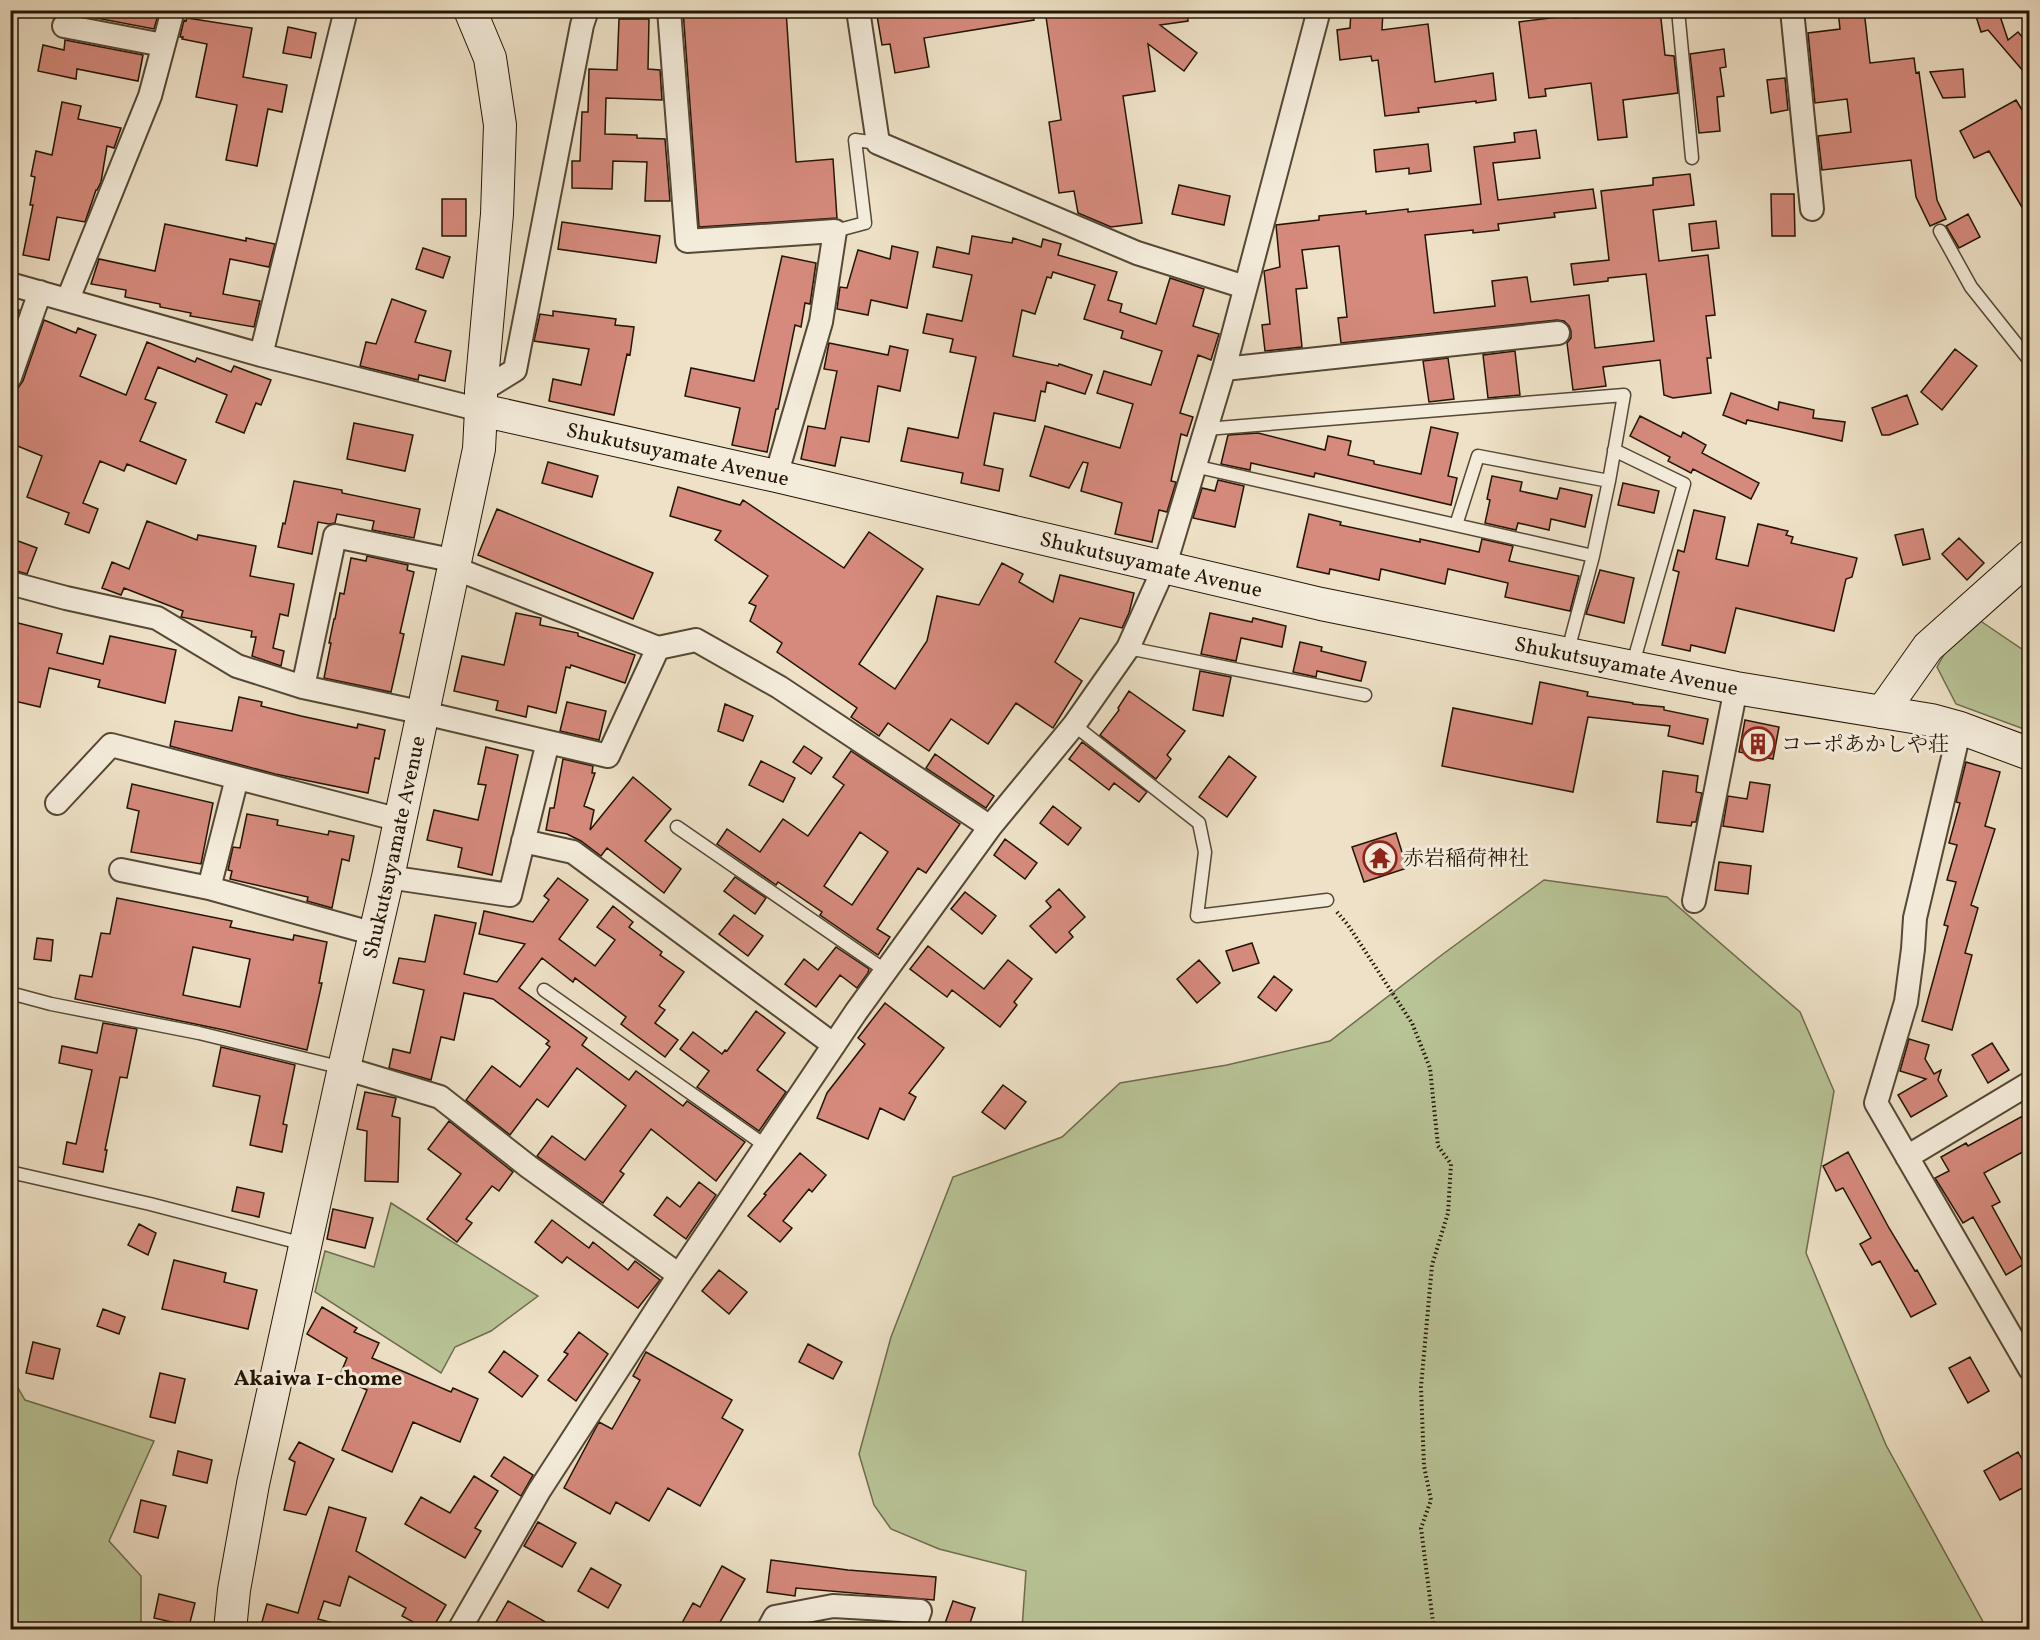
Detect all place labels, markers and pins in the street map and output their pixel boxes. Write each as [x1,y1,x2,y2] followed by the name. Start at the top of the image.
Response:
[1740,726,1776,762] building icon: コーポあかしや荘
[1781,731,1949,760] place label: コーポあかしや荘
[1362,840,1398,876] temple icon: 赤岩稲荷神社
[1403,845,1529,874] place label: 赤岩稲荷神社

